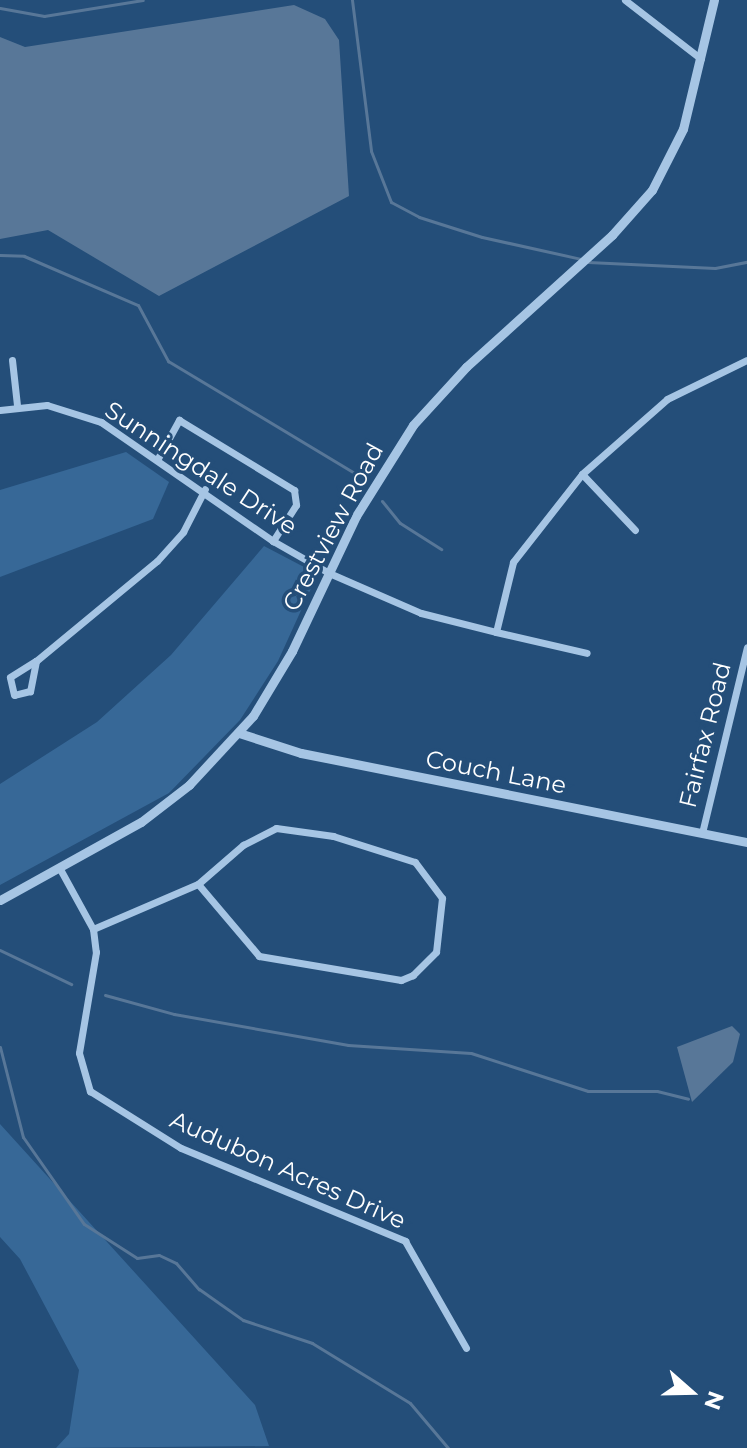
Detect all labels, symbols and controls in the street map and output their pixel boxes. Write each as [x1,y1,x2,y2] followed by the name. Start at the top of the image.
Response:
[100,395,302,541] street label: Sunningdale Drive
[277,438,389,616] street label: Crestview Road
[673,659,737,811] street label: Fairfax Road
[423,744,569,800] street label: Couch Lane
[166,1105,410,1235] street label: Audubon Acres Drive
[651,1352,731,1432] north arrow
[698,1387,730,1413] text: N

